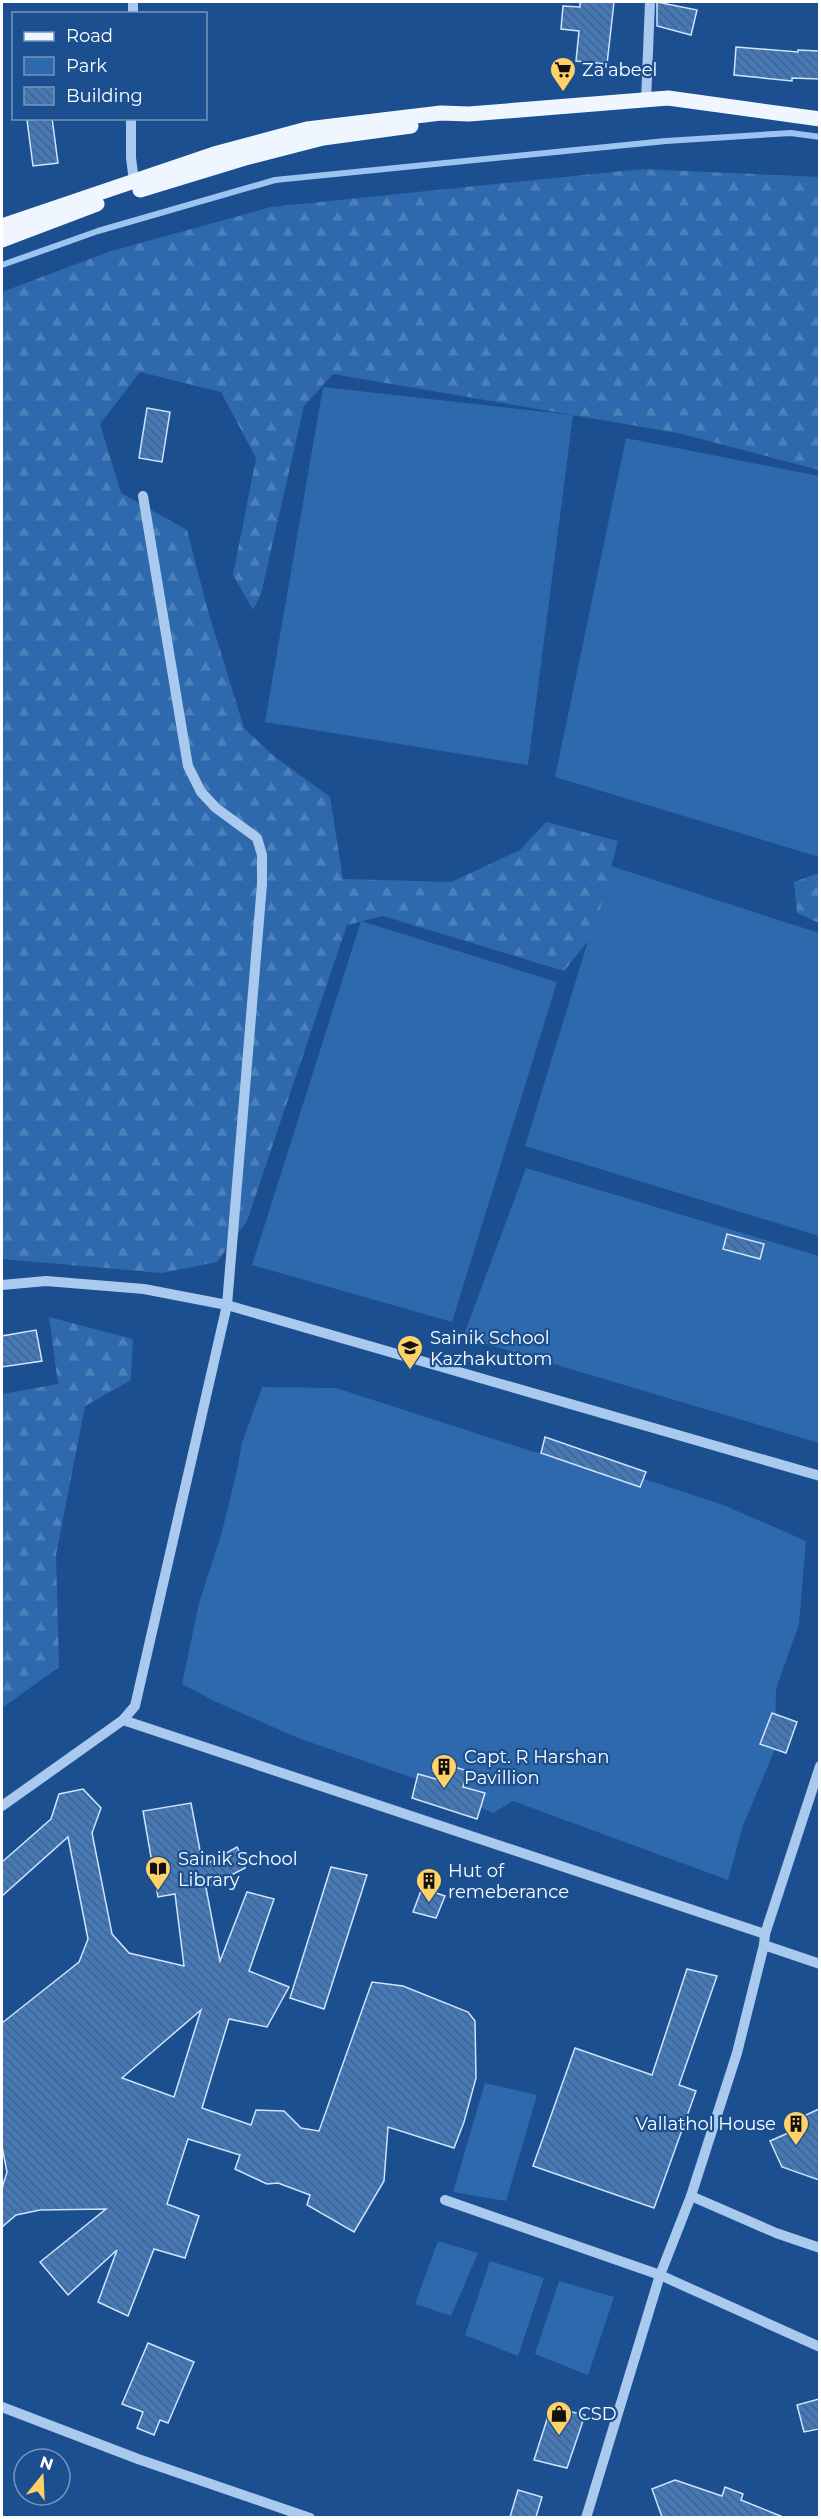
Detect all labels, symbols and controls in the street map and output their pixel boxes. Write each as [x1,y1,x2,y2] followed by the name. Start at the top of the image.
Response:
[12,12,207,120] legend
[66,25,113,47] text: Road
[66,55,107,77] text: Park
[548,55,578,93] supermarket icon: Za'abeel
[582,59,657,81] place label: Za'abeel
[66,85,143,107] text: Building
[430,1327,552,1370] place label: Sainik School Kazhakuttom
[395,1333,425,1371] school or university icon: Sainik School Kazhakuttom
[464,1746,609,1789] place label: Capt. R Harshan Pavillion
[429,1752,459,1790] building icon: Capt. R Harshan Pavillion
[178,1848,298,1891] place label: Sainik School Library
[143,1854,173,1892] library icon: Sainik School Library
[448,1860,569,1903] place label: Hut of remeberance
[414,1866,444,1904] building icon: Hut of remeberance
[781,2109,811,2147] building icon: Vallathol House
[636,2113,776,2135] place label: Vallathol House
[544,2399,574,2437] shop icon: CSD
[578,2403,617,2425] place label: CSD
[12,2447,72,2507] north arrow
[37,2452,56,2474] text: N

